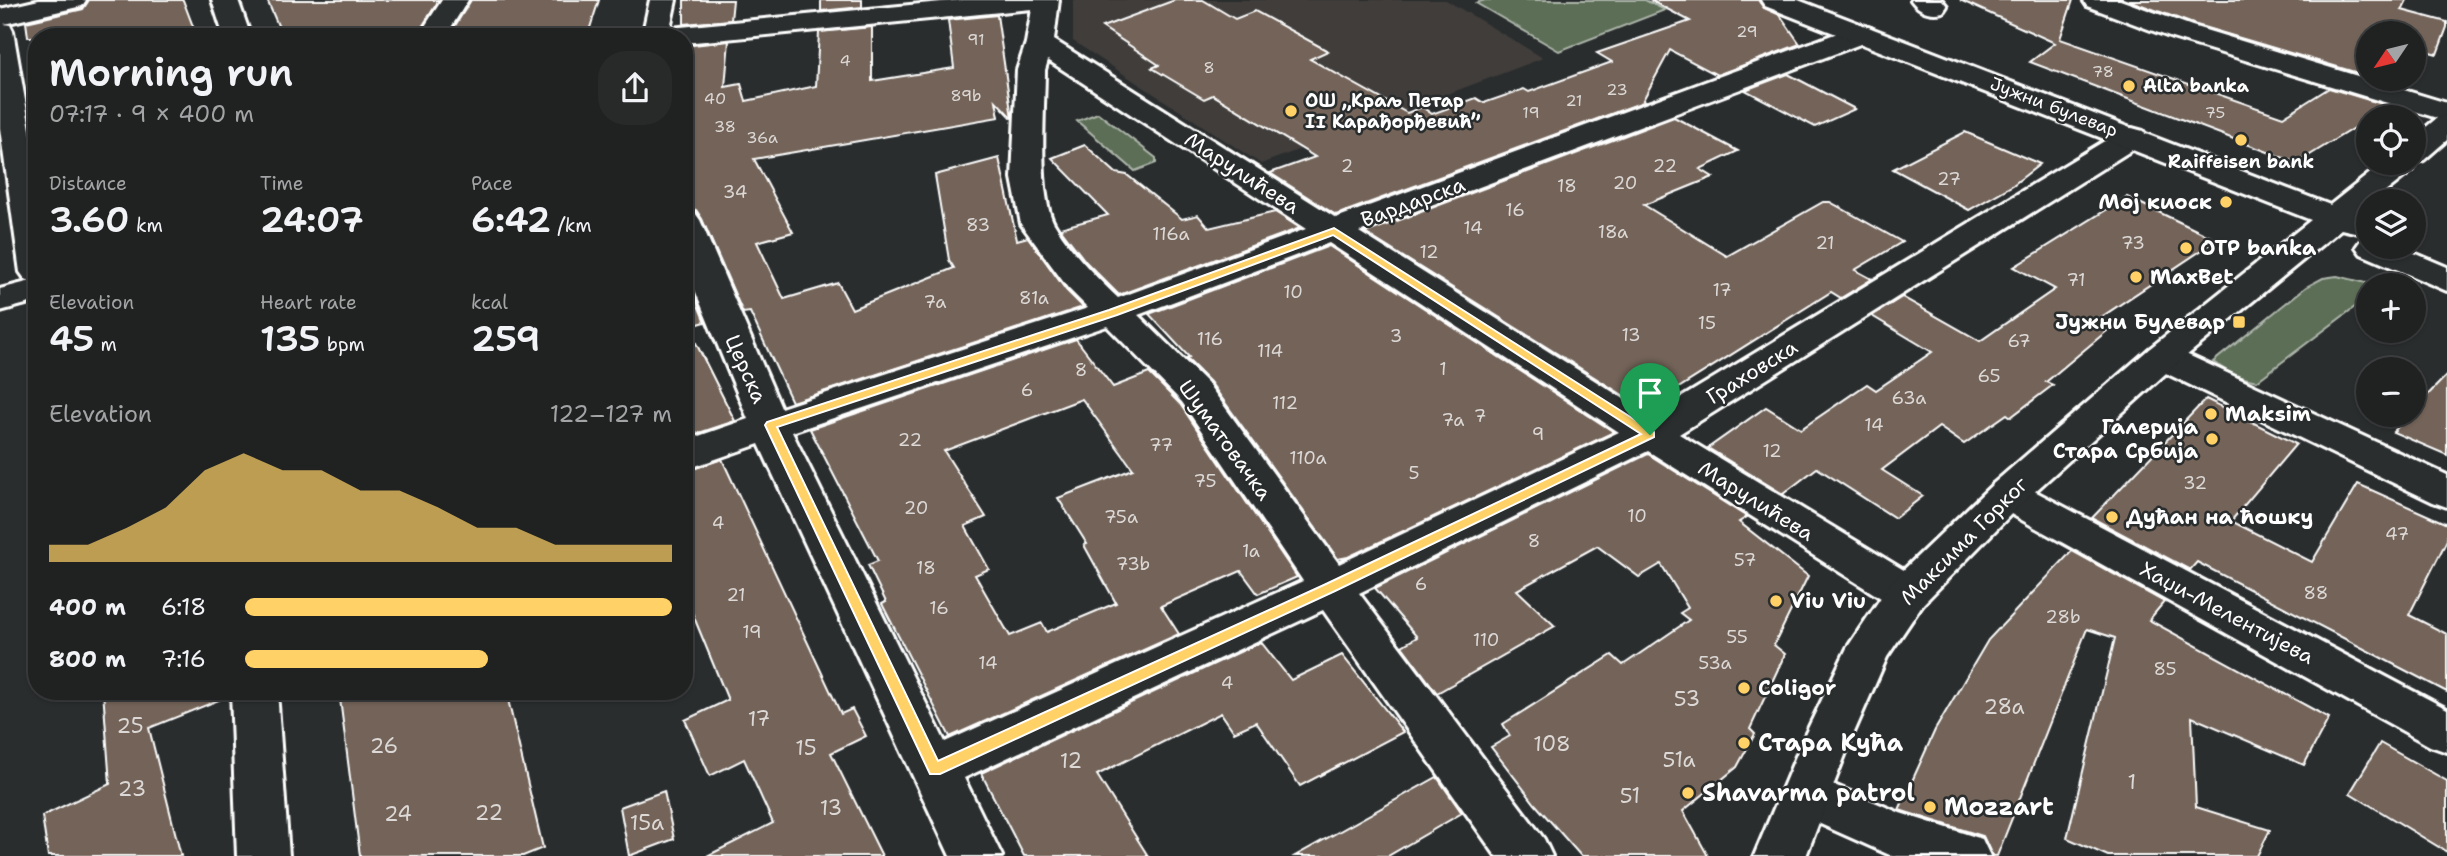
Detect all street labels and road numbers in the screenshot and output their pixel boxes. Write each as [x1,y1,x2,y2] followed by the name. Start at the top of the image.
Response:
[1987,72,2121,142] street label: Јужни булевар
[1179,125,1305,221] street label: Марулићева
[1357,170,1469,234] street label: Вардарска
[718,330,774,408] street label: Церска
[1701,333,1803,411] street label: Граховска
[1172,374,1278,506] street label: Шуматовачка
[1693,454,1819,548] street label: Марулићева
[1894,470,2035,611] street label: Максима Горког
[2135,555,2319,671] street label: Хаџи-Мелентијева

